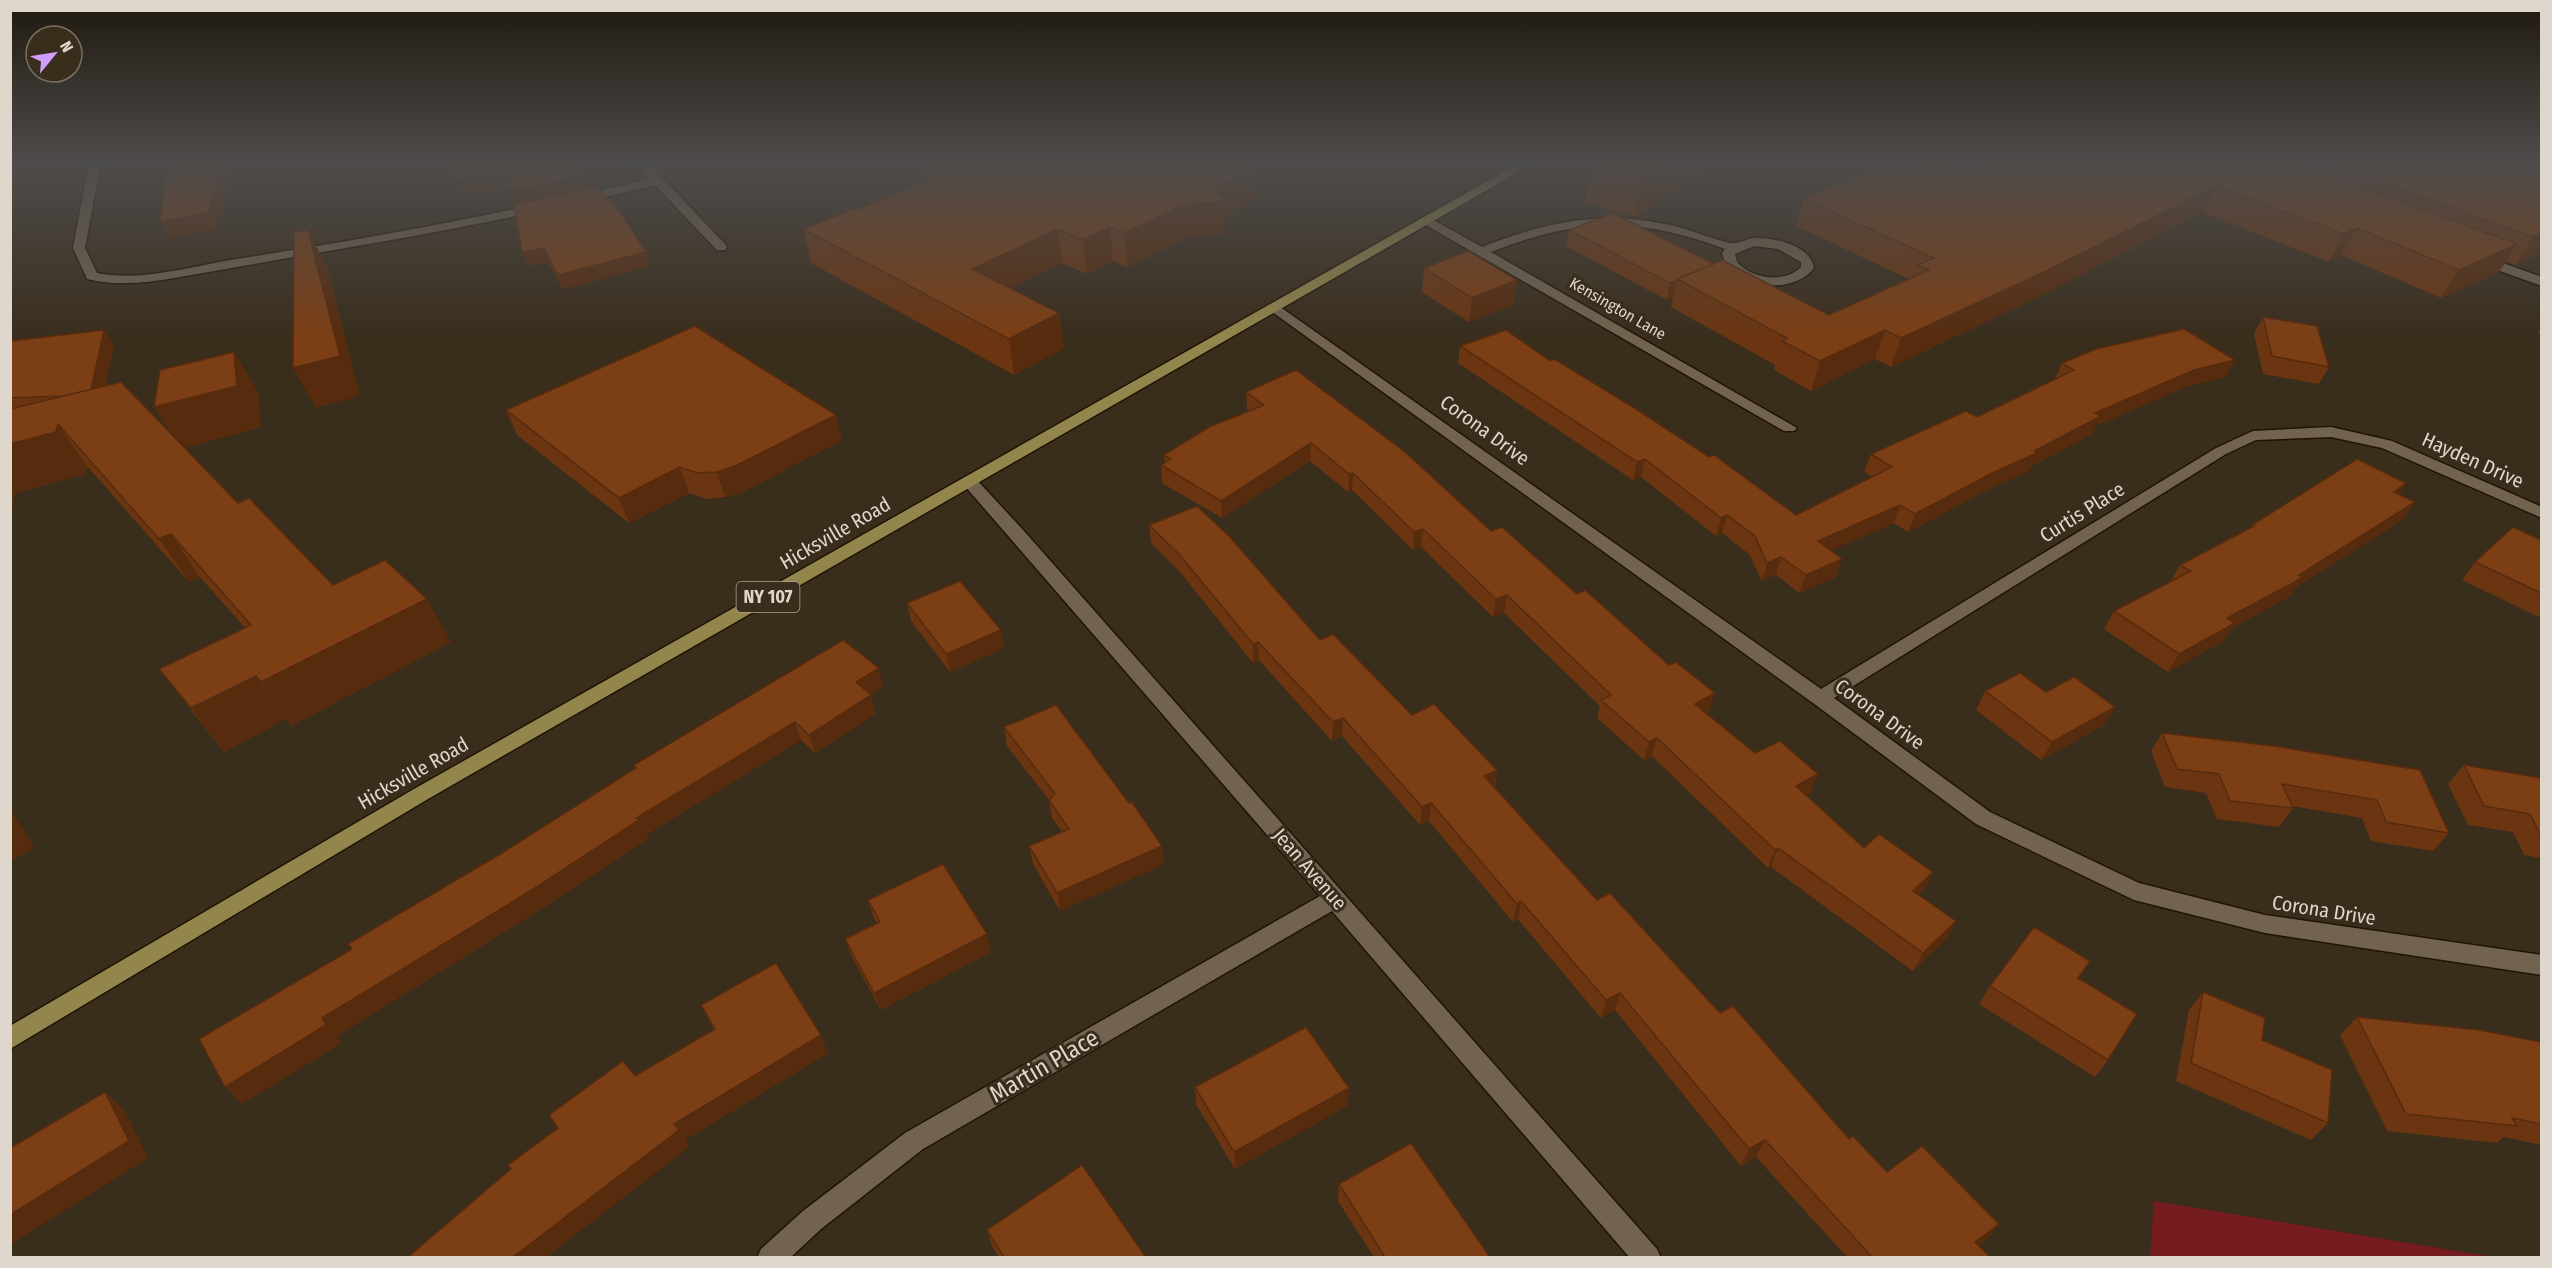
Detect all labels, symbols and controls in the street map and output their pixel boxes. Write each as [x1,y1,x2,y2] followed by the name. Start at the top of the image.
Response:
[24,24,84,84] north arrow
[56,38,77,56] text: N
[1566,273,1669,344] street label: Kensington Lane
[1436,390,1534,470] street label: Corona Drive
[2418,427,2528,493] street label: Hayden Drive
[2035,477,2129,547] street label: Curtis Place
[775,492,895,574] street label: Hicksville Road
[736,582,800,612] road number: NY 107
[1831,674,1929,754] street label: Corona Drive
[353,732,473,814] street label: Hicksville Road
[1268,823,1352,915] street label: Jean Avenue
[2270,890,2378,930] street label: Corona Drive
[984,1024,1104,1108] street label: Martin Place

